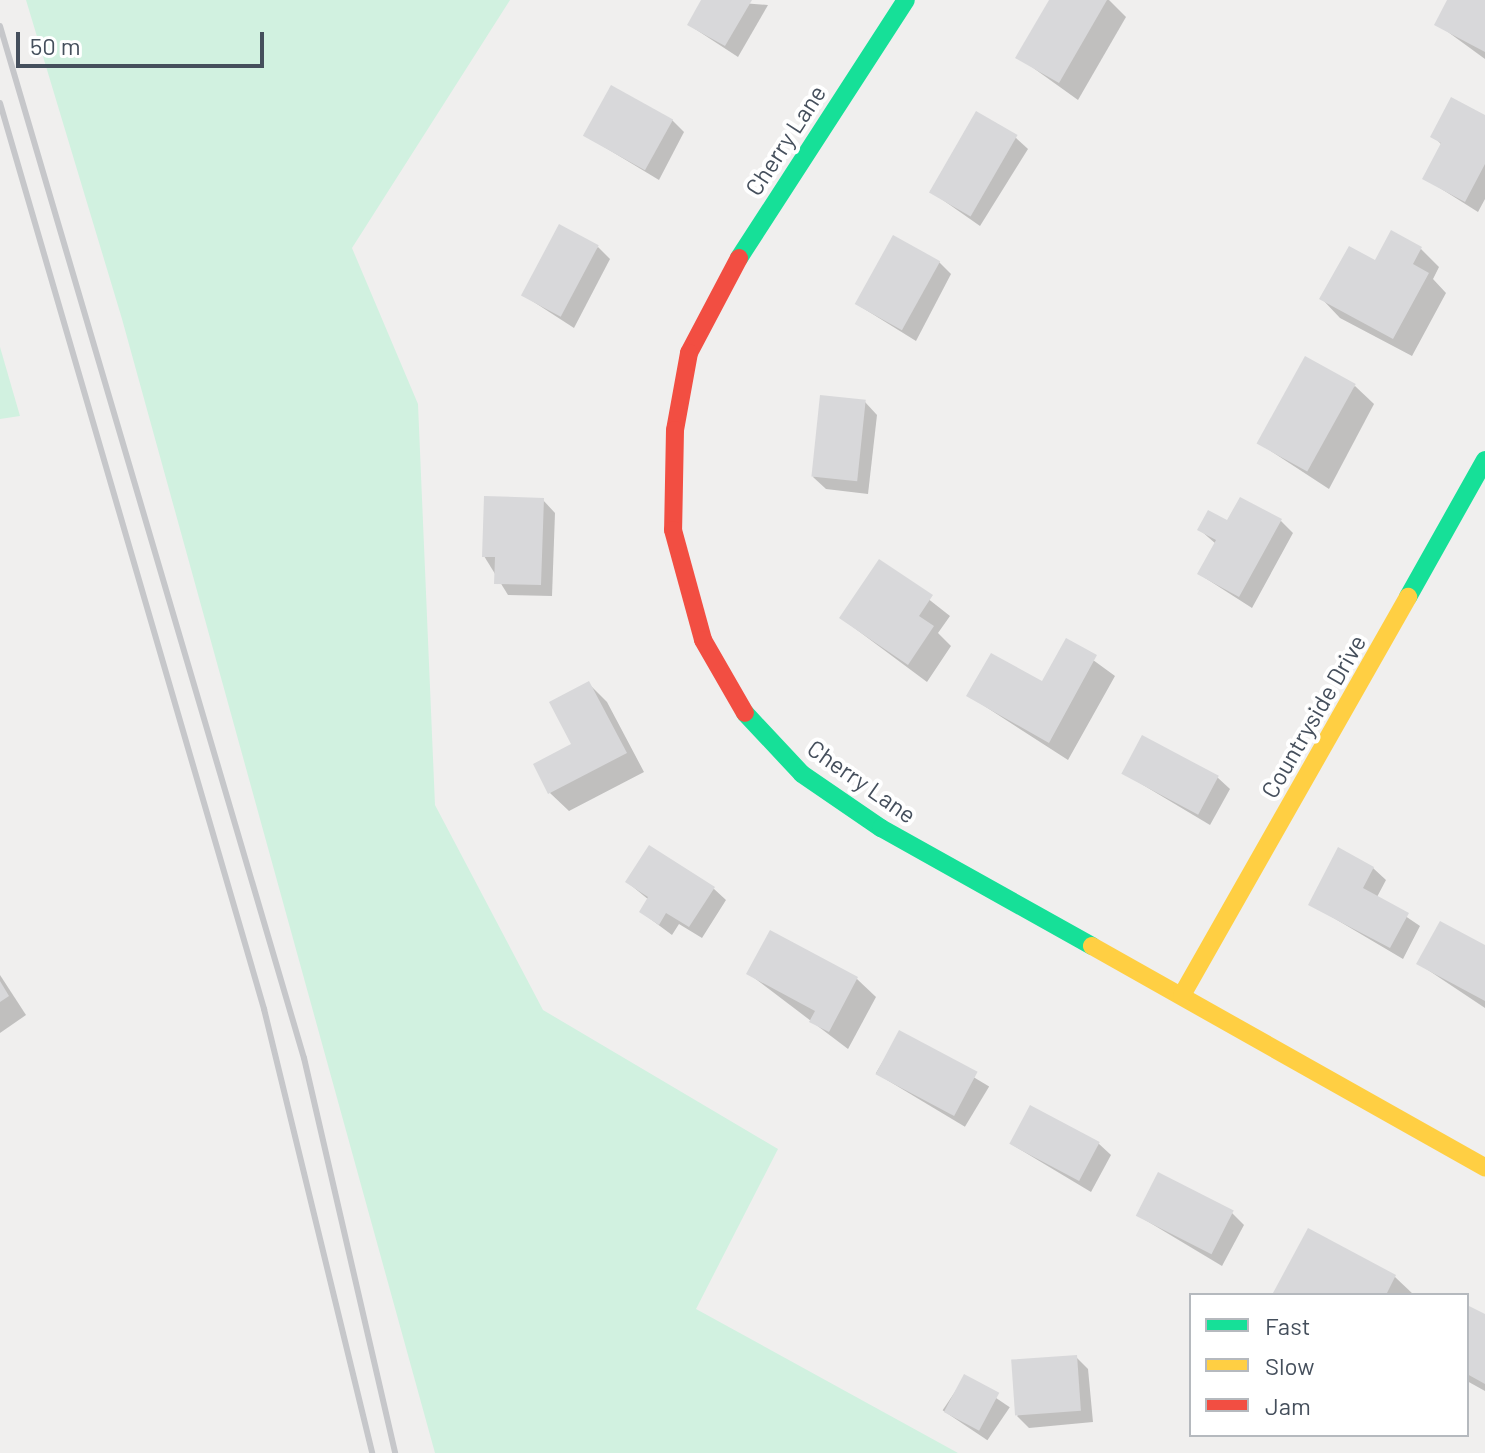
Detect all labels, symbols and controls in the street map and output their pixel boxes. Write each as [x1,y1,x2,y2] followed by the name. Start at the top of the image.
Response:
[20,16,268,66] scale bar
[30,31,81,60] text: 50 m
[739,79,831,201] street label: Cherry Lane
[1255,629,1371,803] street label: Countryside Drive
[802,733,922,829] street label: Cherry Lane
[1189,1293,1469,1437] legend
[1265,1311,1310,1340] text: Fast
[1265,1351,1314,1380] text: Slow
[1265,1391,1311,1420] text: Jam

